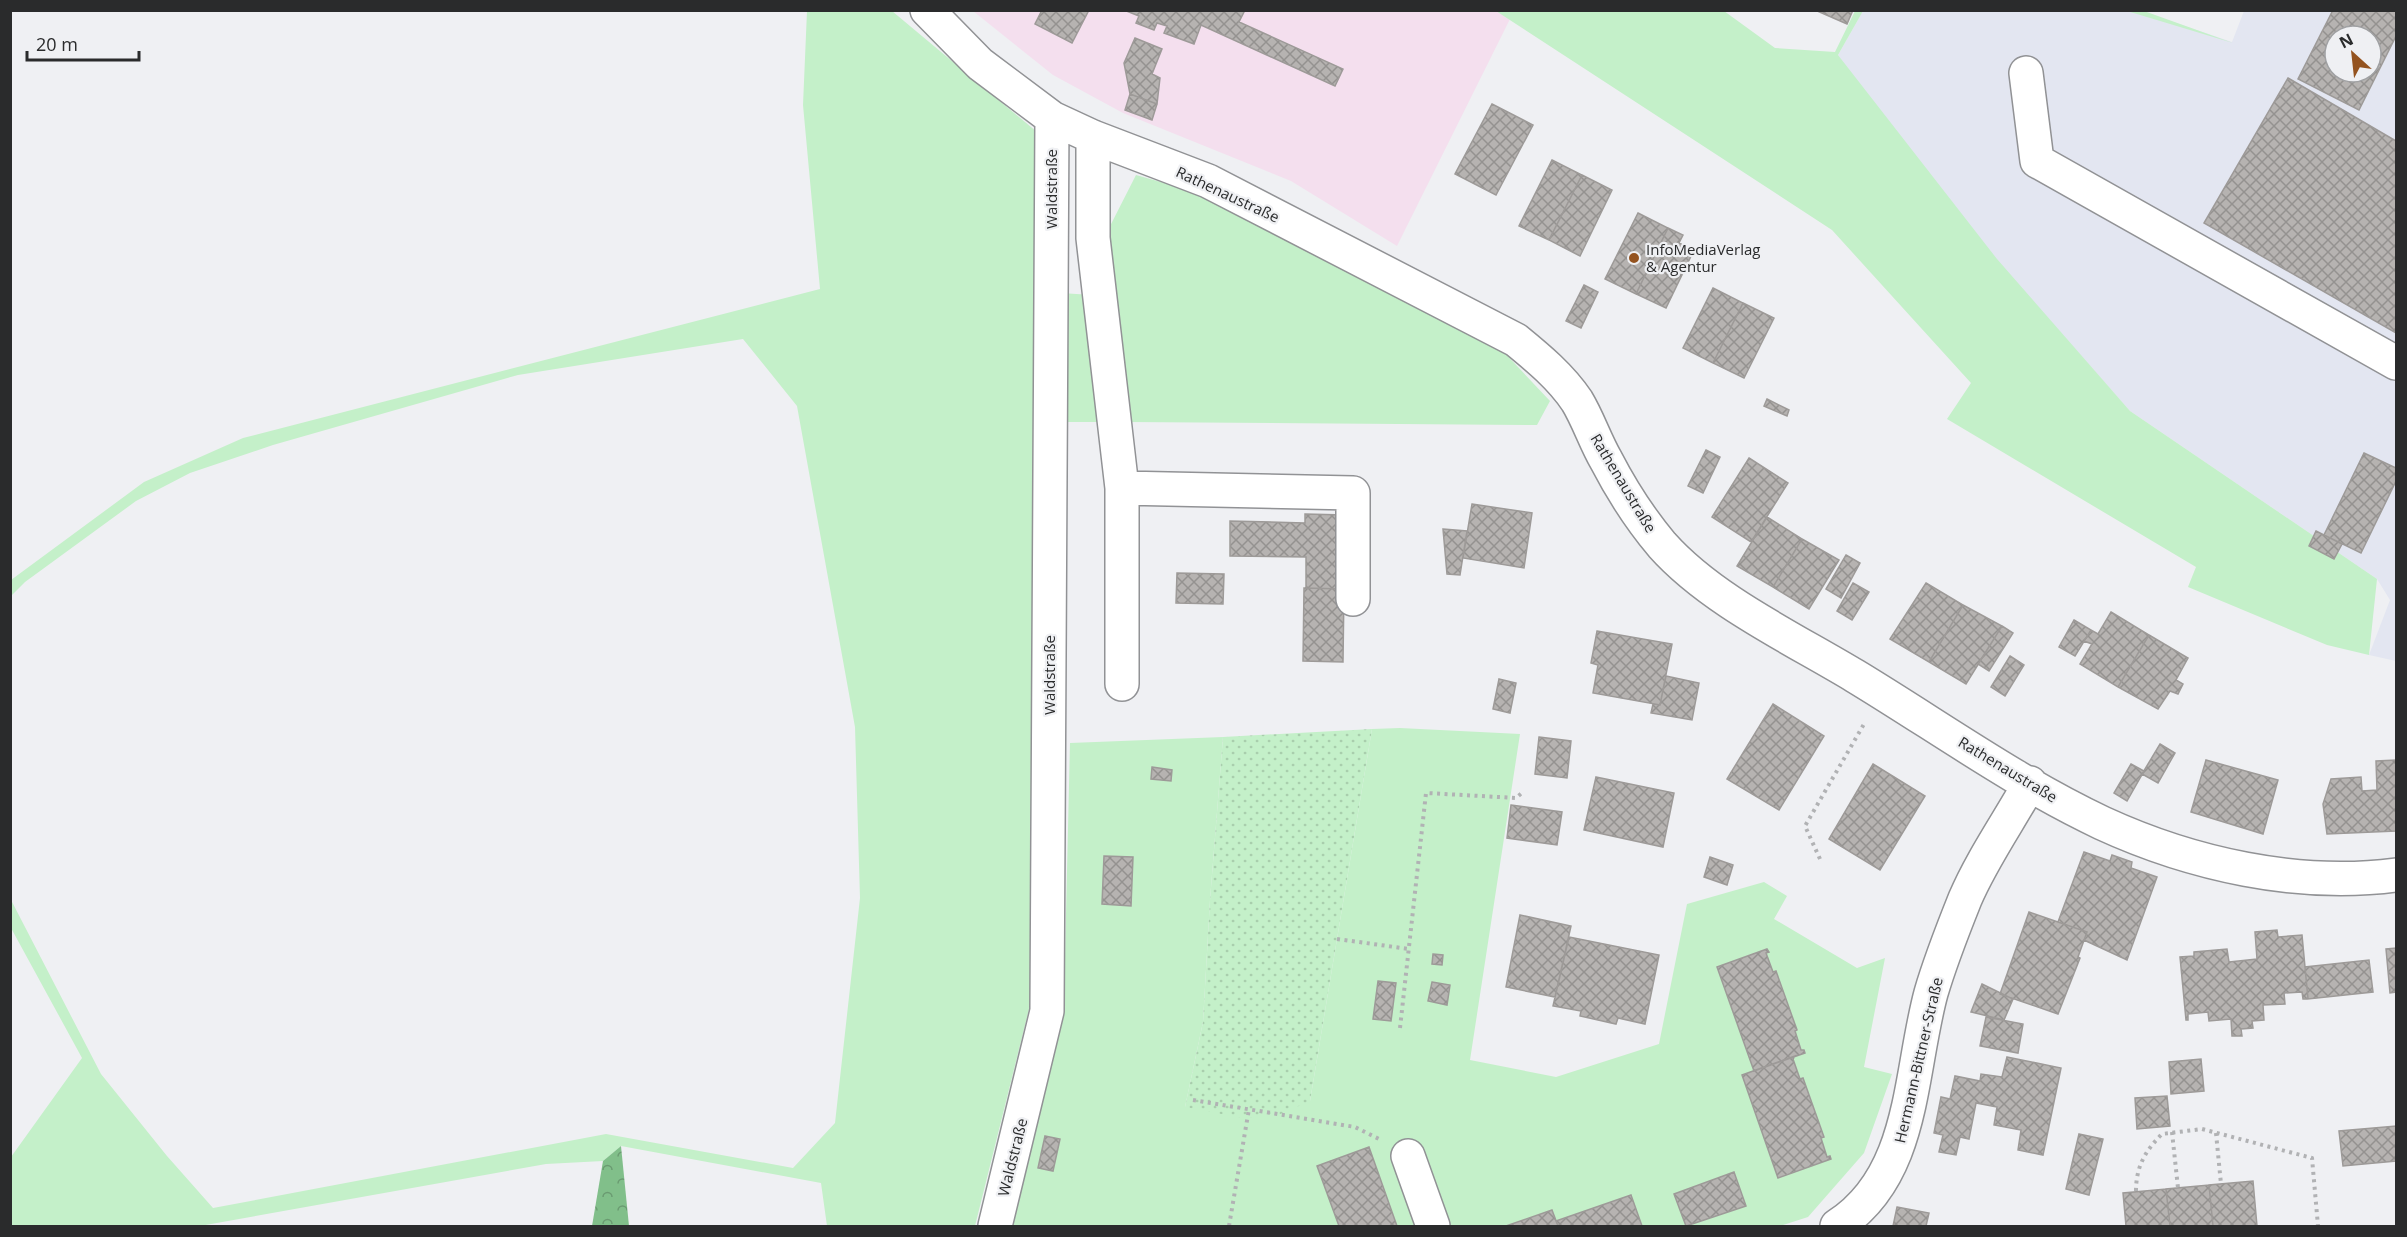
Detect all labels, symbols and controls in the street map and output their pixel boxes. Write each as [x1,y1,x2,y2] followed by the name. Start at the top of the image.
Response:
[27,24,140,62] scale bar
[2323,24,2383,84] north arrow
[2335,28,2357,53] text: N
[36,32,78,56] text: 20 m
[1041,149,1061,229] street label: Waldstraße
[1173,161,1283,227] street label: Rathenaustraße
[1646,239,1760,276] place label: InfoMediaVerlag & Agentur
[1627,251,1641,265] marker: InfoMediaVerlag & Agentur
[1587,430,1661,536] street label: Rathenaustraße
[1039,635,1059,715] street label: Waldstraße
[1955,732,2061,806] street label: Rathenaustraße
[1889,975,1947,1145] street label: Hermann-Bittner-Straße
[993,1116,1031,1198] street label: Waldstraße

